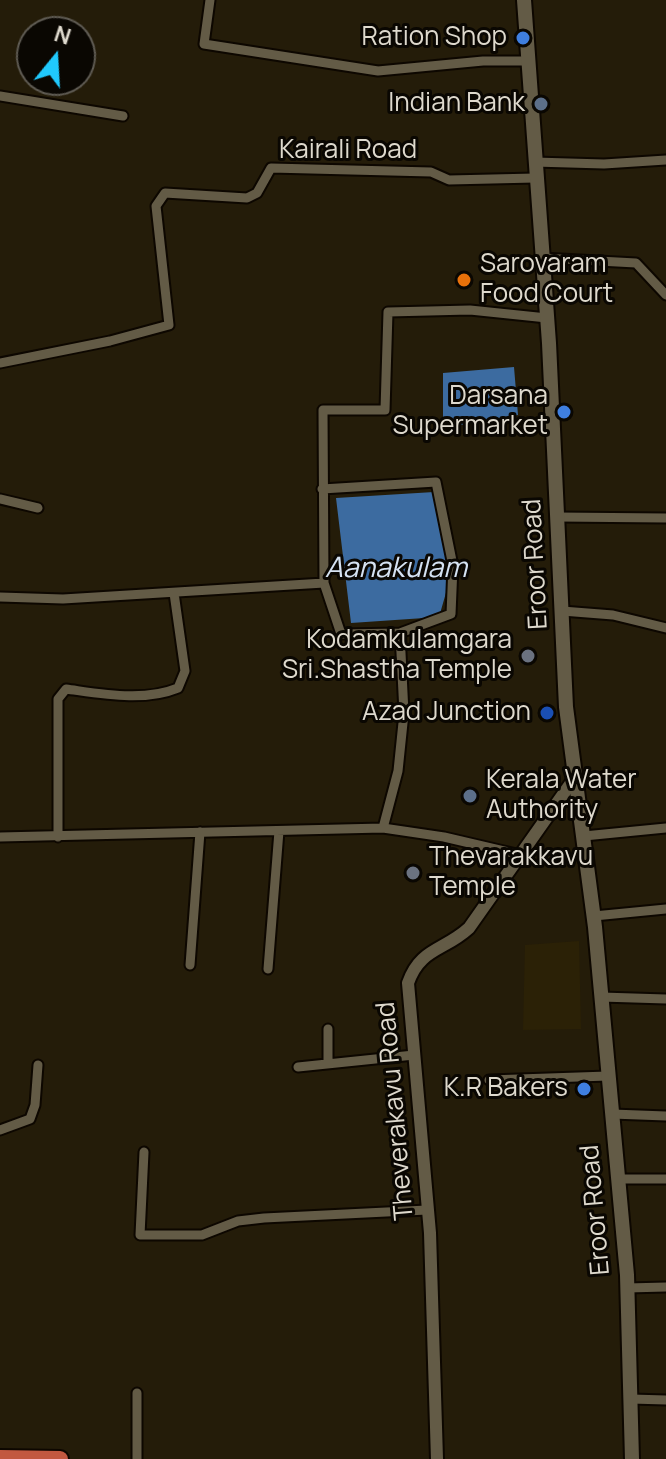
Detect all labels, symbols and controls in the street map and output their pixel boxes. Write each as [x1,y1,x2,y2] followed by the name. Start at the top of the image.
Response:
[16,16,96,96] north arrow
[51,18,75,52] text: N
[361,22,507,54] place label: Ration Shop
[514,29,532,47] marker: Ration Shop
[388,88,525,120] place label: Indian Bank
[532,95,550,113] marker: Indian Bank
[279,135,417,167] street label: Kairali Road
[480,249,613,310] place label: Sarovaram Food Court
[455,271,473,289] marker: Sarovaram Food Court
[392,381,548,442] place label: Darsana Supermarket
[555,403,573,421] marker: Darsana Supermarket
[517,498,555,630] street label: Eroor Road
[325,552,467,586] water label: Aanakulam
[282,625,512,686] place label: Kodamkulamgara Sri.Shastha Temple
[519,647,537,665] marker: Kodamkulamgara Sri.Shastha Temple
[362,697,531,729] place label: Azad Junction
[538,704,556,722] marker: Azad Junction
[486,765,637,826] place label: Kerala Water Authority
[461,787,479,805] marker: Kerala Water Authority
[429,842,593,904] place label: Thevarakkavu Temple
[404,864,422,882] marker: Thevarakkavu Temple
[371,1001,421,1221] street label: Theverakavu Road
[444,1073,568,1105] place label: K.R Bakers
[575,1080,593,1098] marker: K.R Bakers
[575,1143,617,1277] street label: Eroor Road

